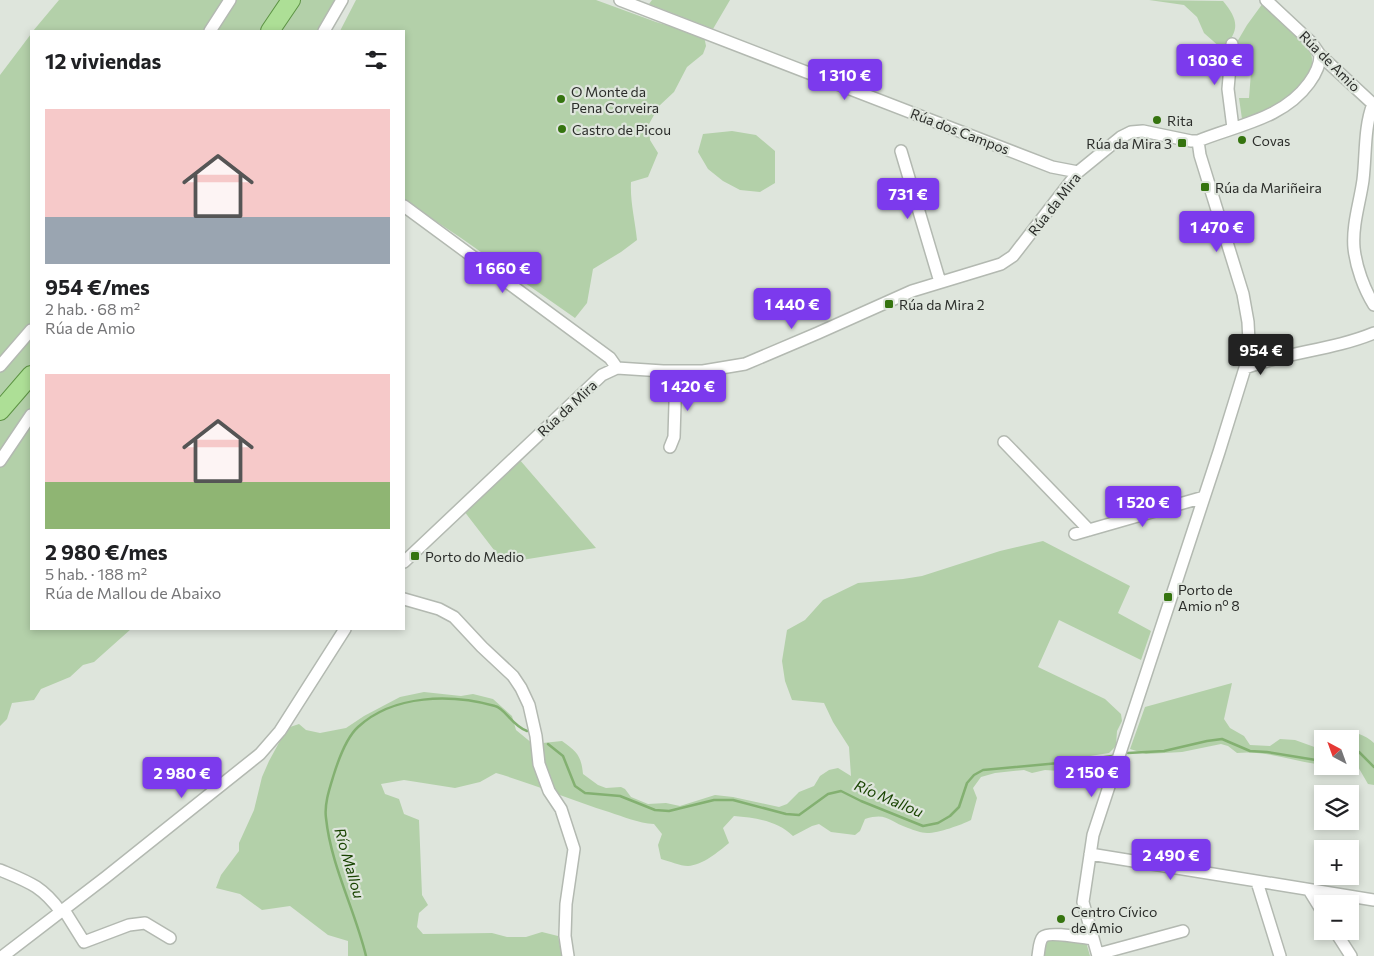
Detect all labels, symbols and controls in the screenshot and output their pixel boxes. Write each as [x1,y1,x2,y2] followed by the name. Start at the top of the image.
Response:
[1296,27,1364,95] street label: Rúa de Amio
[1169,44,1261,86] pin: 1 030 €
[362,46,390,74] icon: filters
[45,48,161,73] text: 12 viviendas
[1187,50,1243,69] text: 1 030 €
[799,58,891,101] pin: 1 310 €
[819,65,871,84] text: 1 310 €
[571,83,659,116] place label: O Monte da Pena Corveira
[555,93,567,105] marker: O Monte da Pena Corveira
[908,104,1012,158] street label: Rúa dos Campos
[1167,112,1193,129] place label: Rita
[1151,114,1163,126] marker: Rita
[572,121,671,138] place label: Castro de Picou
[556,123,568,135] marker: Castro de Picou
[1252,132,1290,149] place label: Covas
[1236,134,1248,146] marker: Covas
[1086,135,1172,152] place label: Rúa da Mira 3
[1176,137,1188,149] marker: Rúa da Mira 3
[173,141,263,231] icon: home
[1024,169,1084,239] street label: Rúa da Mira
[873,178,943,220] pin: 731 €
[1215,179,1322,196] place label: Rúa da Mariñeira
[1199,181,1211,193] marker: Rúa da Mariñeira
[888,184,928,203] text: 731 €
[1171,210,1263,253] pin: 1 470 €
[1190,217,1244,236] text: 1 470 €
[457,252,549,294] pin: 1 660 €
[476,258,531,277] text: 1 660 €
[45,274,150,299] text: 954 €/mes
[746,288,838,330] pin: 1 440 €
[765,294,819,313] text: 1 440 €
[899,296,985,313] place label: Rúa da Mira 2
[883,298,895,310] marker: Rúa da Mira 2
[45,299,140,318] text: 2 hab. · 68 m²
[45,318,135,337] text: Rúa de Amio
[1226,334,1296,376] pin: 954 €
[1239,340,1283,359] text: 954 €
[642,370,734,412] pin: 1 420 €
[534,376,600,440] street label: Rúa da Mira
[661,376,715,395] text: 1 420 €
[173,406,263,496] icon: home
[1097,486,1189,528] pin: 1 520 €
[1116,492,1170,511] text: 1 520 €
[45,539,168,564] text: 2 980 €/mes
[425,548,524,565] place label: Porto do Medio
[409,550,421,562] marker: Porto do Medio
[45,564,147,583] text: 5 hab. · 188 m²
[1178,581,1240,614] place label: Porto de Amio nº 8
[45,583,221,602] text: Rúa de Mallou de Abaixo
[1162,591,1174,603] marker: Porto de Amio nº 8
[1314,730,1359,775] north arrow
[1314,730,1359,940] map controls
[136,756,228,799] pin: 2 980 €
[1046,756,1138,798] pin: 2 150 €
[1065,762,1119,781] text: 2 150 €
[154,763,210,782] text: 2 980 €
[852,775,927,821] water label: Río Mallou
[1314,785,1359,830] button: layers
[331,826,369,901] water label: Río Mallou
[1125,838,1217,881] pin: 2 490 €
[1314,840,1359,885] button: +
[1143,845,1199,864] text: 2 490 €
[1314,895,1359,940] button: −
[1071,903,1157,936] place label: Centro Cívico de Amio
[1055,913,1067,925] marker: Centro Cívico de Amio

